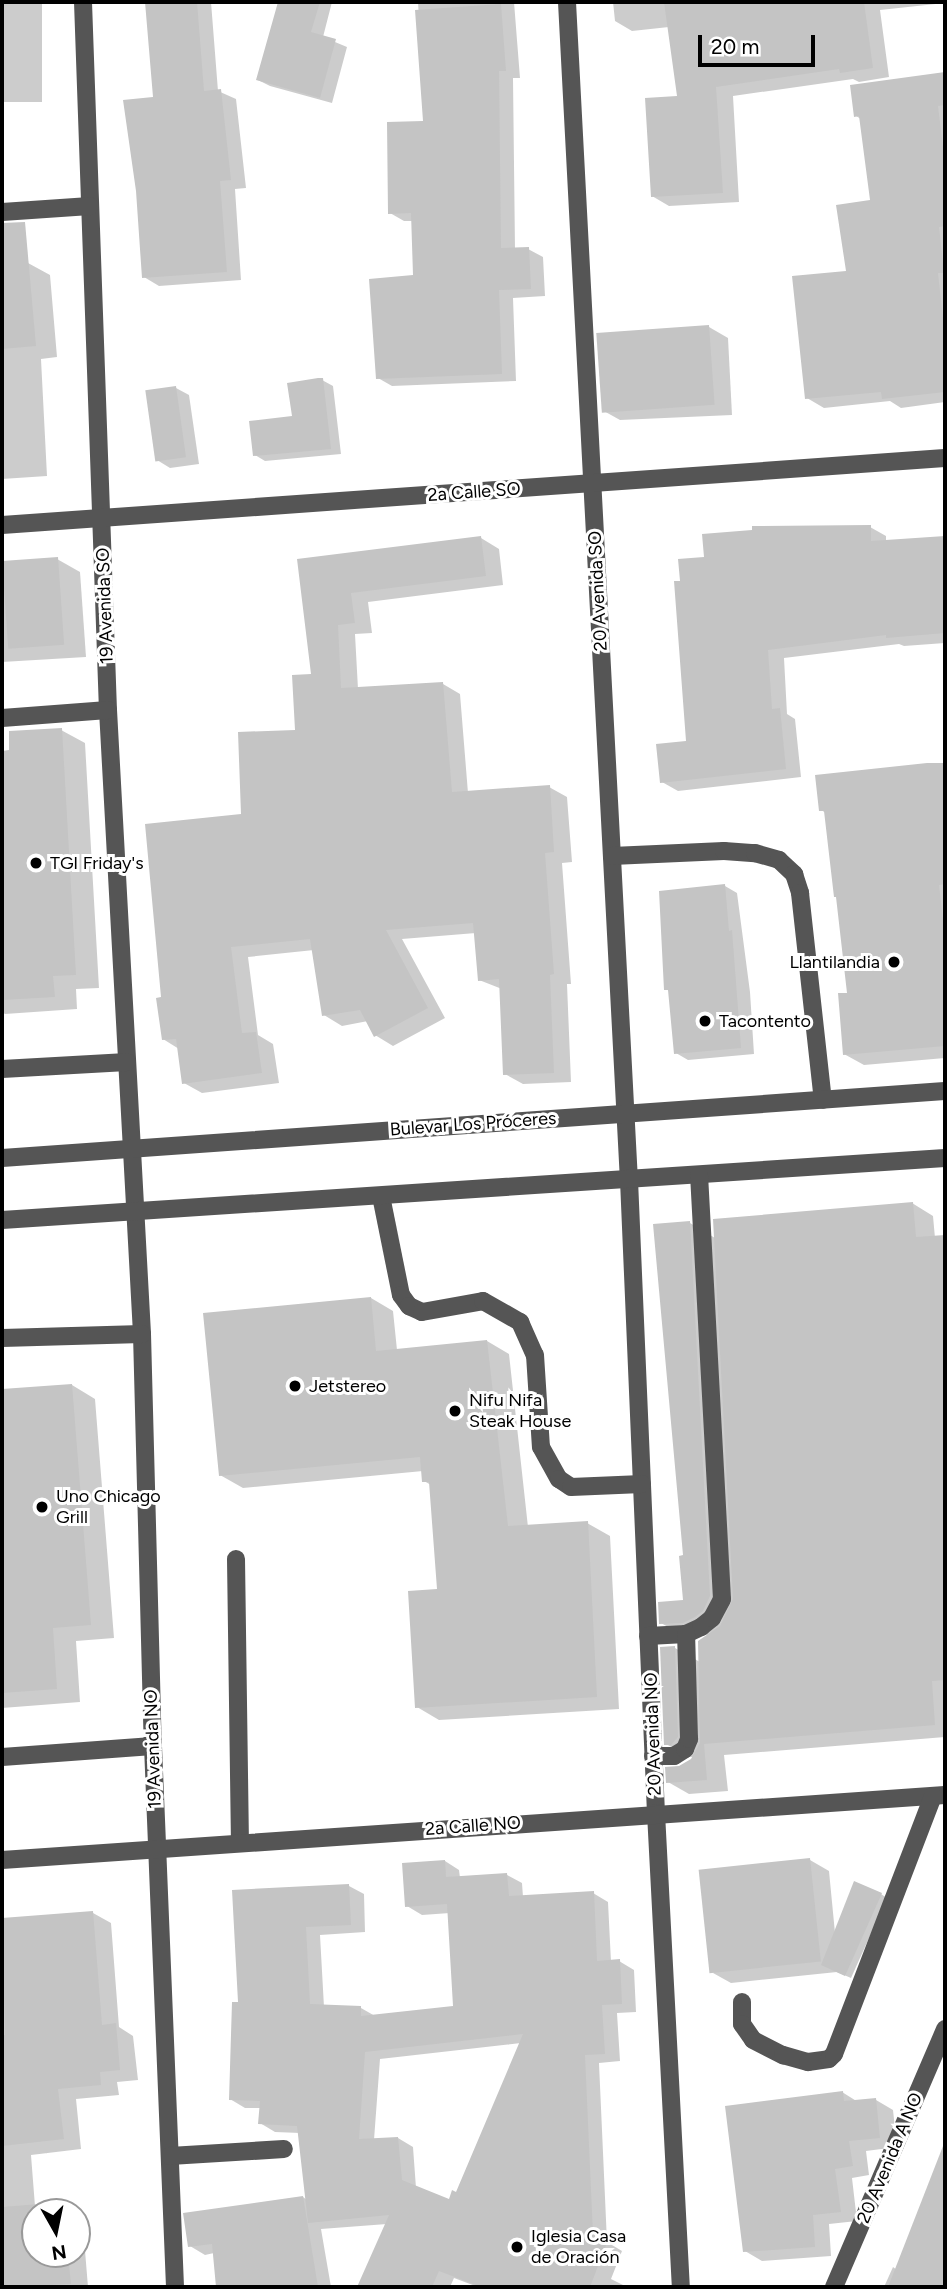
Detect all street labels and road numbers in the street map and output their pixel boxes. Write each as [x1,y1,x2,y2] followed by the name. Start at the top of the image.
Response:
[427,478,521,506] street label: 2a Calle SO
[584,530,612,652] street label: 20 Avenida SO
[92,547,118,665] street label: 19 Avenida SO
[389,1107,557,1141] street label: Bulevar Los Próceres
[640,1672,666,1796] street label: 20 Avenida NO
[140,1689,166,1809] street label: 19 Avenida NO
[424,1812,522,1840] street label: 2a Calle NO
[853,2089,927,2227] street label: 20 Avenida A NO

